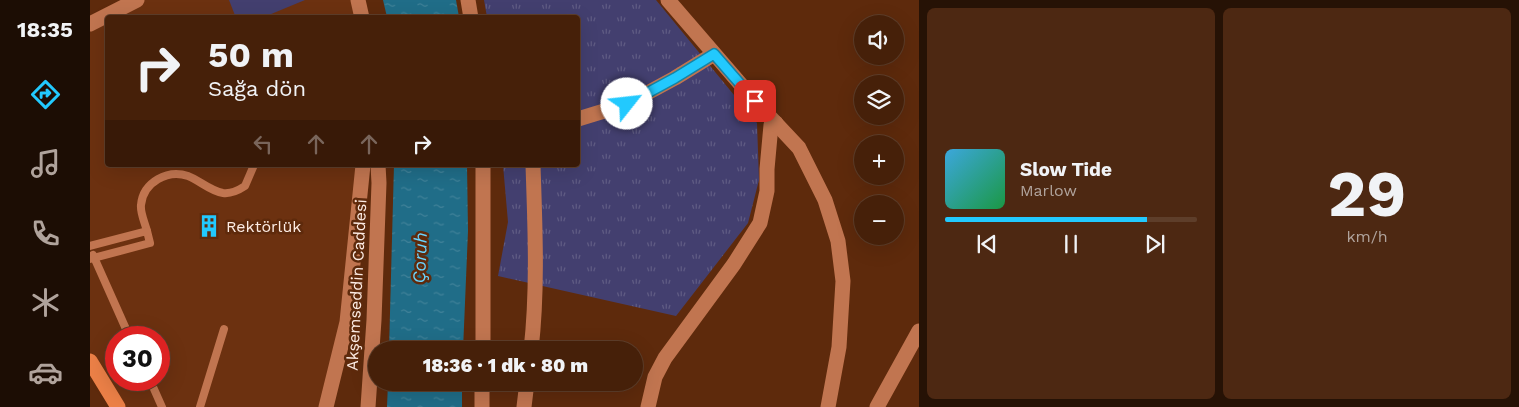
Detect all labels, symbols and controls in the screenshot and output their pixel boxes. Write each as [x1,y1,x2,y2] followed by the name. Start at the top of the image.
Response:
[854,15,904,245] map controls
[854,15,904,65] button: sound
[17,17,73,42] text: 18:35
[208,34,294,76] text: 50 m
[125,35,190,100] icon: right
[854,75,904,125] button: layers
[208,76,306,101] text: Sağa dön
[28,77,63,112] icon: directions
[600,77,652,129] position arrow
[734,80,776,122] pin
[741,87,769,115] icon: arrive
[249,130,277,158] icon: left
[302,130,330,158] icon: ahead
[355,130,383,158] icon: ahead
[408,130,436,158] icon: right
[854,135,904,185] button: +
[28,146,63,181] icon: music
[1328,156,1406,232] text: 29
[1020,158,1112,181] text: Slow Tide
[1020,181,1077,200] text: Marlow
[854,195,904,245] button: −
[343,199,370,371] street label: Akşemseddin Caddesi
[196,213,222,239] building icon: Rektörlük
[28,216,63,251] icon: phone
[226,217,301,236] place label: Rektörlük
[1346,227,1388,246] text: km/h
[973,230,1001,258] icon: previous
[1057,230,1085,258] icon: pause
[1141,230,1169,258] icon: next
[408,232,431,284] water label: Çoruh
[28,285,63,320] icon: climate
[105,326,170,391] speed limit sign: 30
[423,354,588,377] text: 18:36 · 1 dk · 80 m
[28,355,63,390] icon: car

